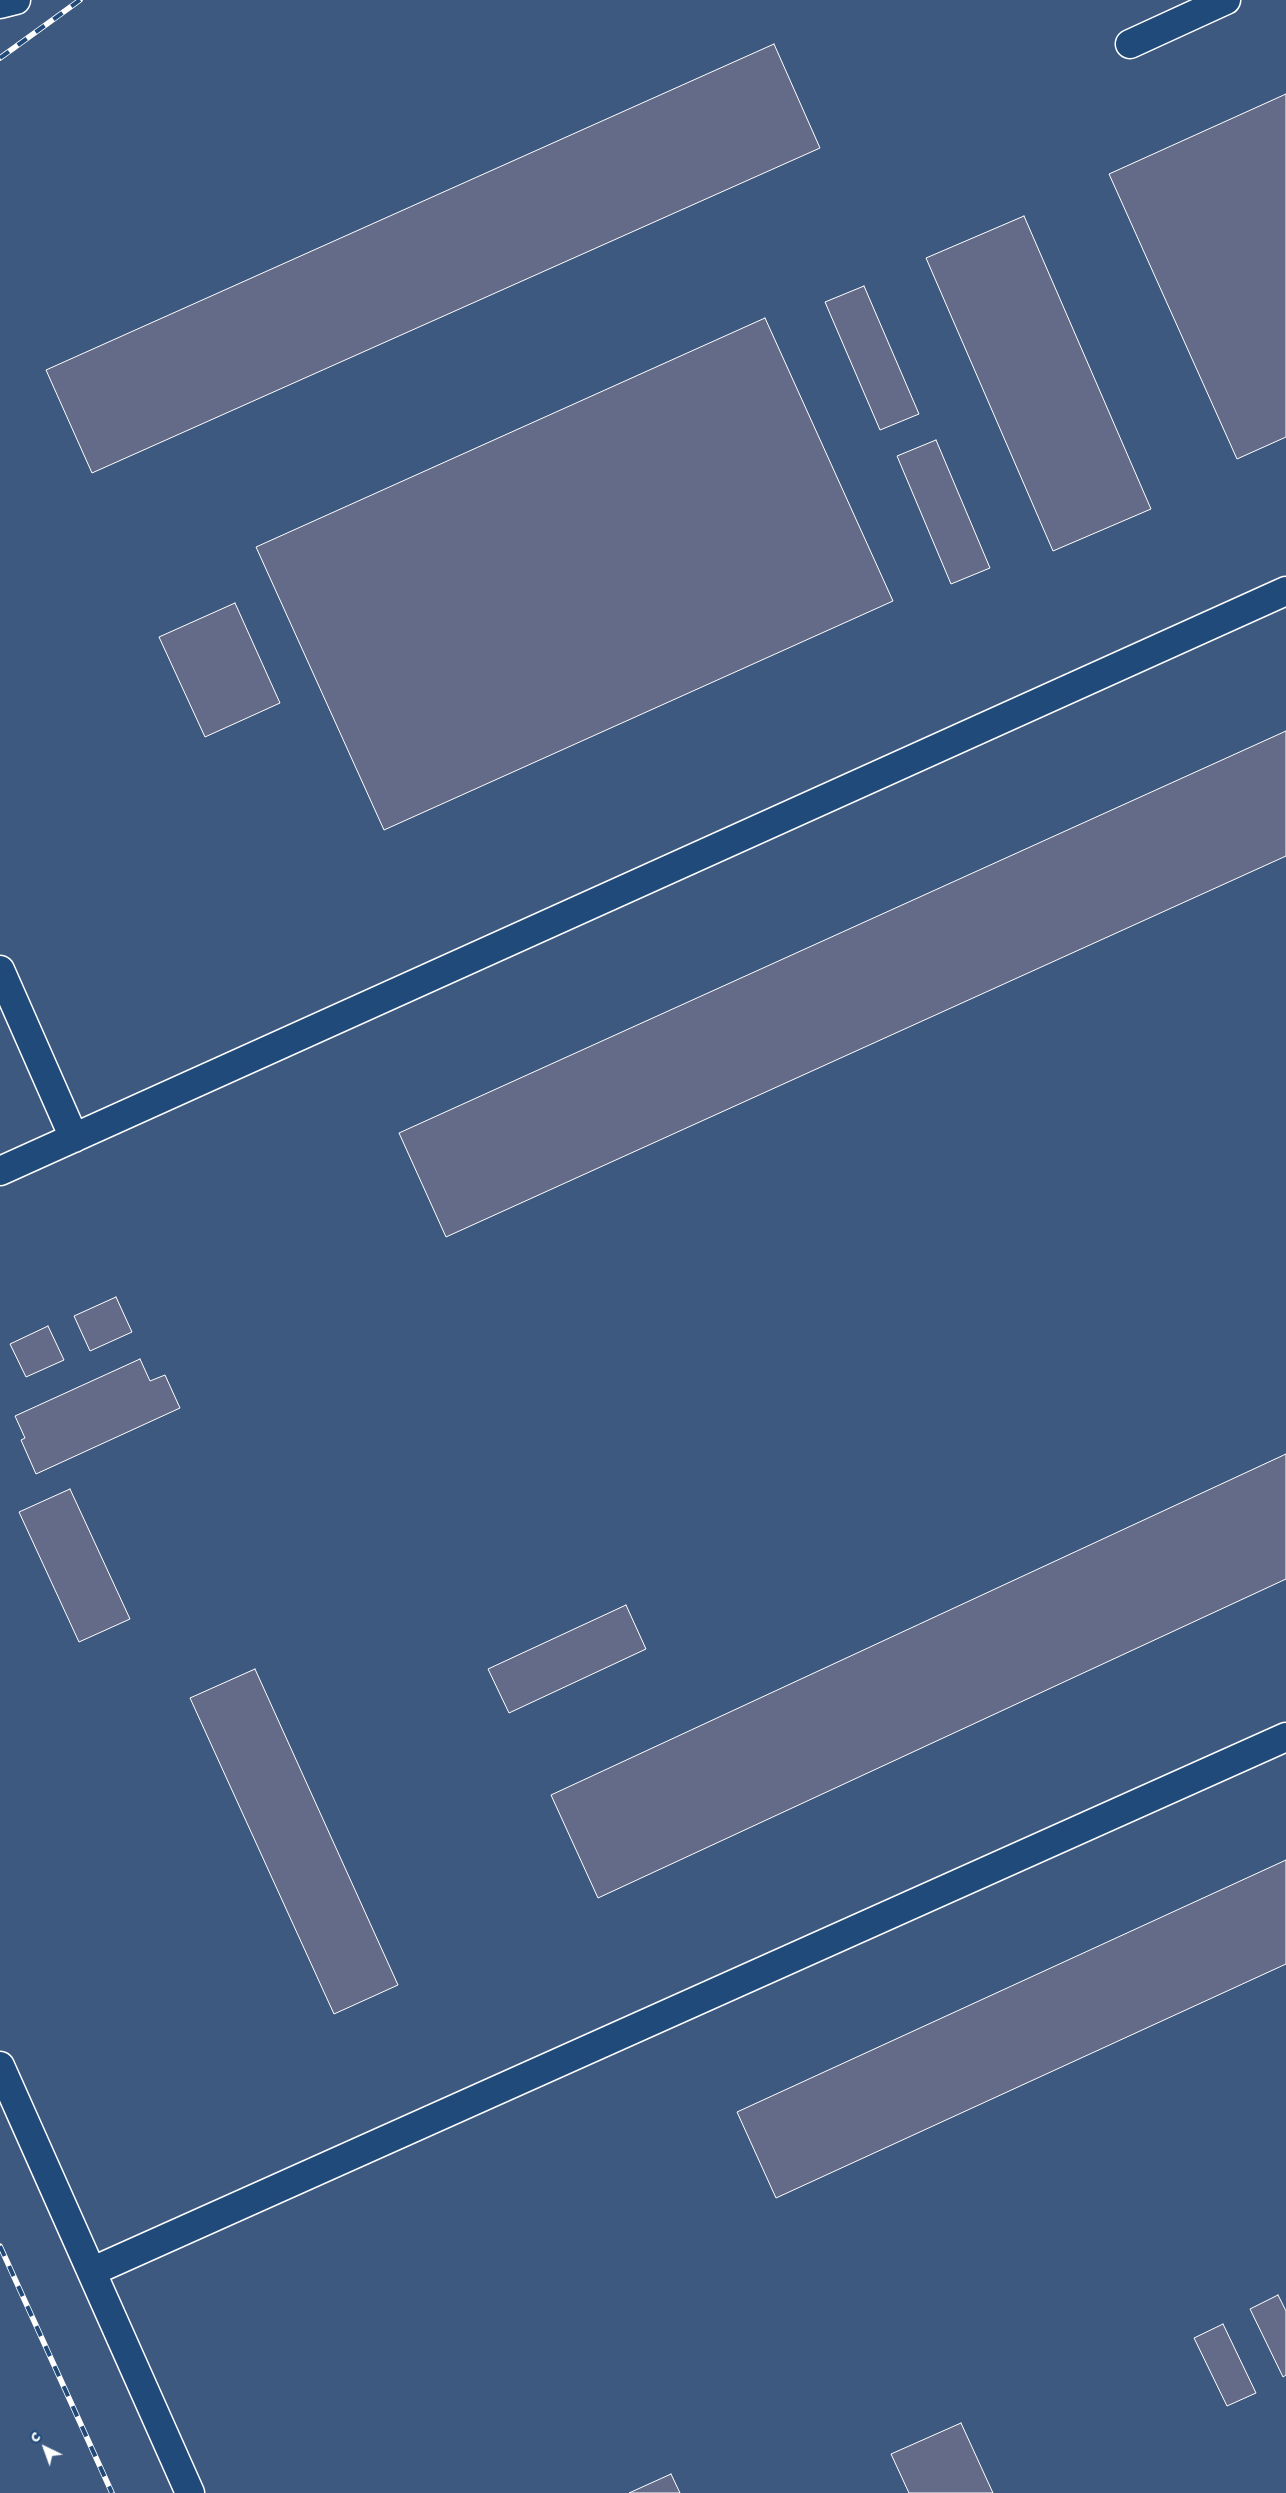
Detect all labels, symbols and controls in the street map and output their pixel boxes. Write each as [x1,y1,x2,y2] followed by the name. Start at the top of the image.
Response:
[20,2423,70,2473] north arrow
[26,2427,44,2446] text: С

